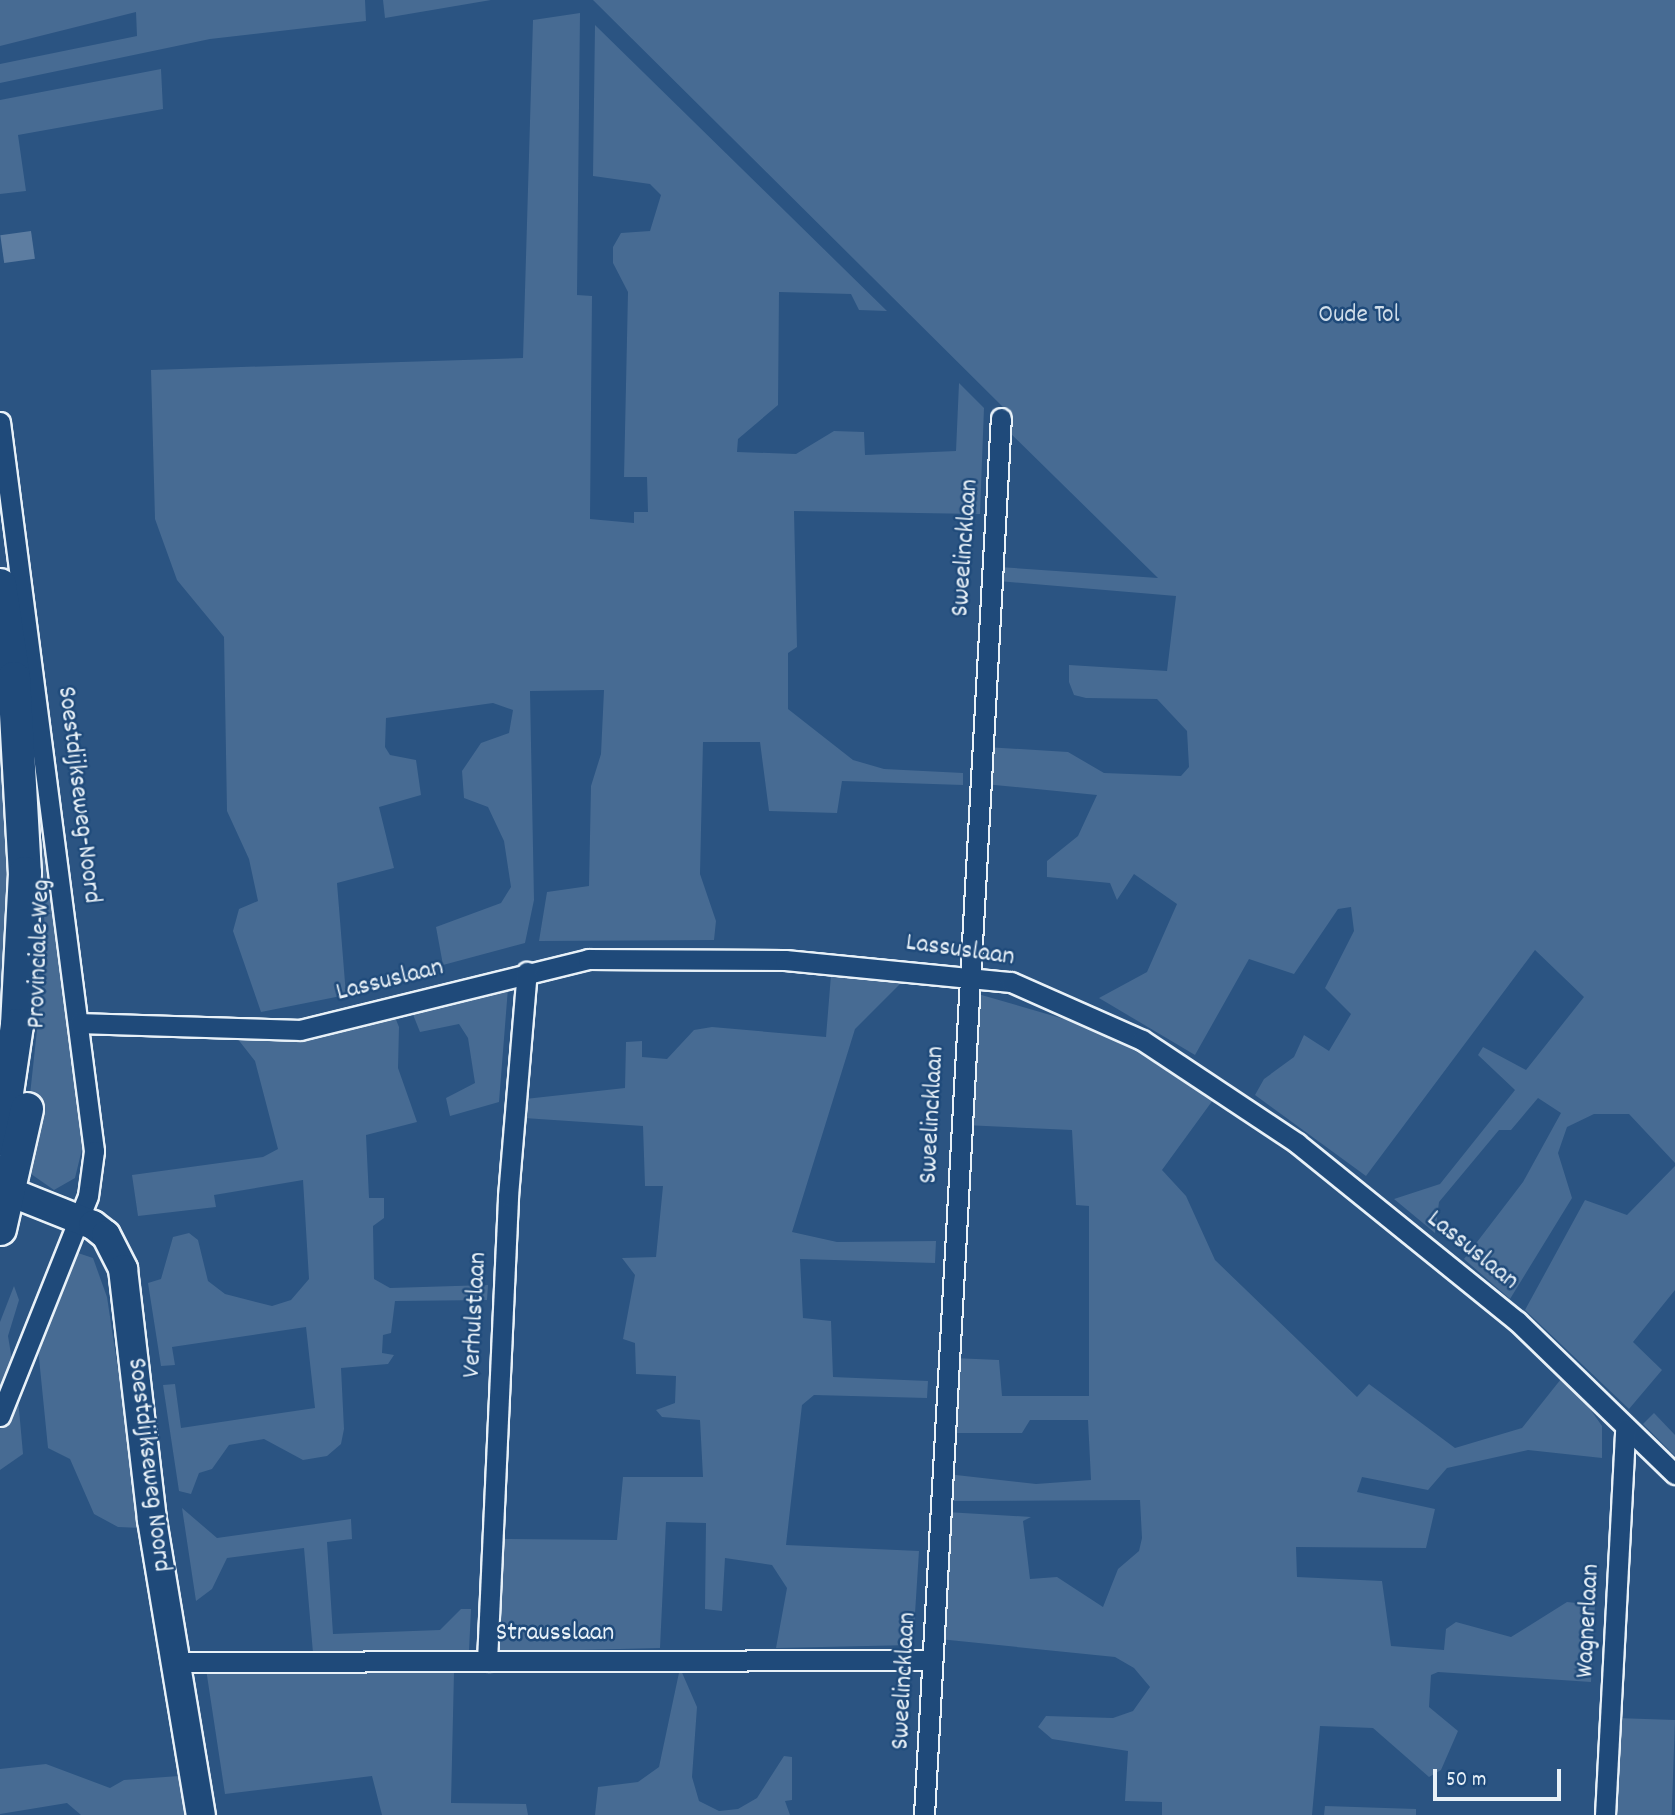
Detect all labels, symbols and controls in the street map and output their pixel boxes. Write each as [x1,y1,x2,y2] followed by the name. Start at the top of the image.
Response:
[1318,300,1400,332] park label: Oude Tol
[946,478,986,618] street label: Sweelincklaan
[49,685,107,905] street label: Soestdijkseweg-Noord
[22,879,58,1029] street label: Provinciale Weg
[904,928,1016,974] street label: Lassuslaan
[333,953,447,1009] street label: Lassuslaan
[914,1045,952,1185] street label: Sweelincklaan
[1420,1204,1524,1298] street label: Lassuslaan
[457,1251,495,1379] street label: Verhulstlaan
[119,1356,177,1574] street label: Soestdijkseweg Noord
[1570,1563,1608,1679] street label: Wagnerlaan
[886,1611,924,1751] street label: Sweelincklaan
[496,1618,614,1650] street label: Strausslaan
[1437,1756,1565,1800] scale bar
[1446,1766,1486,1796] text: 50 m

